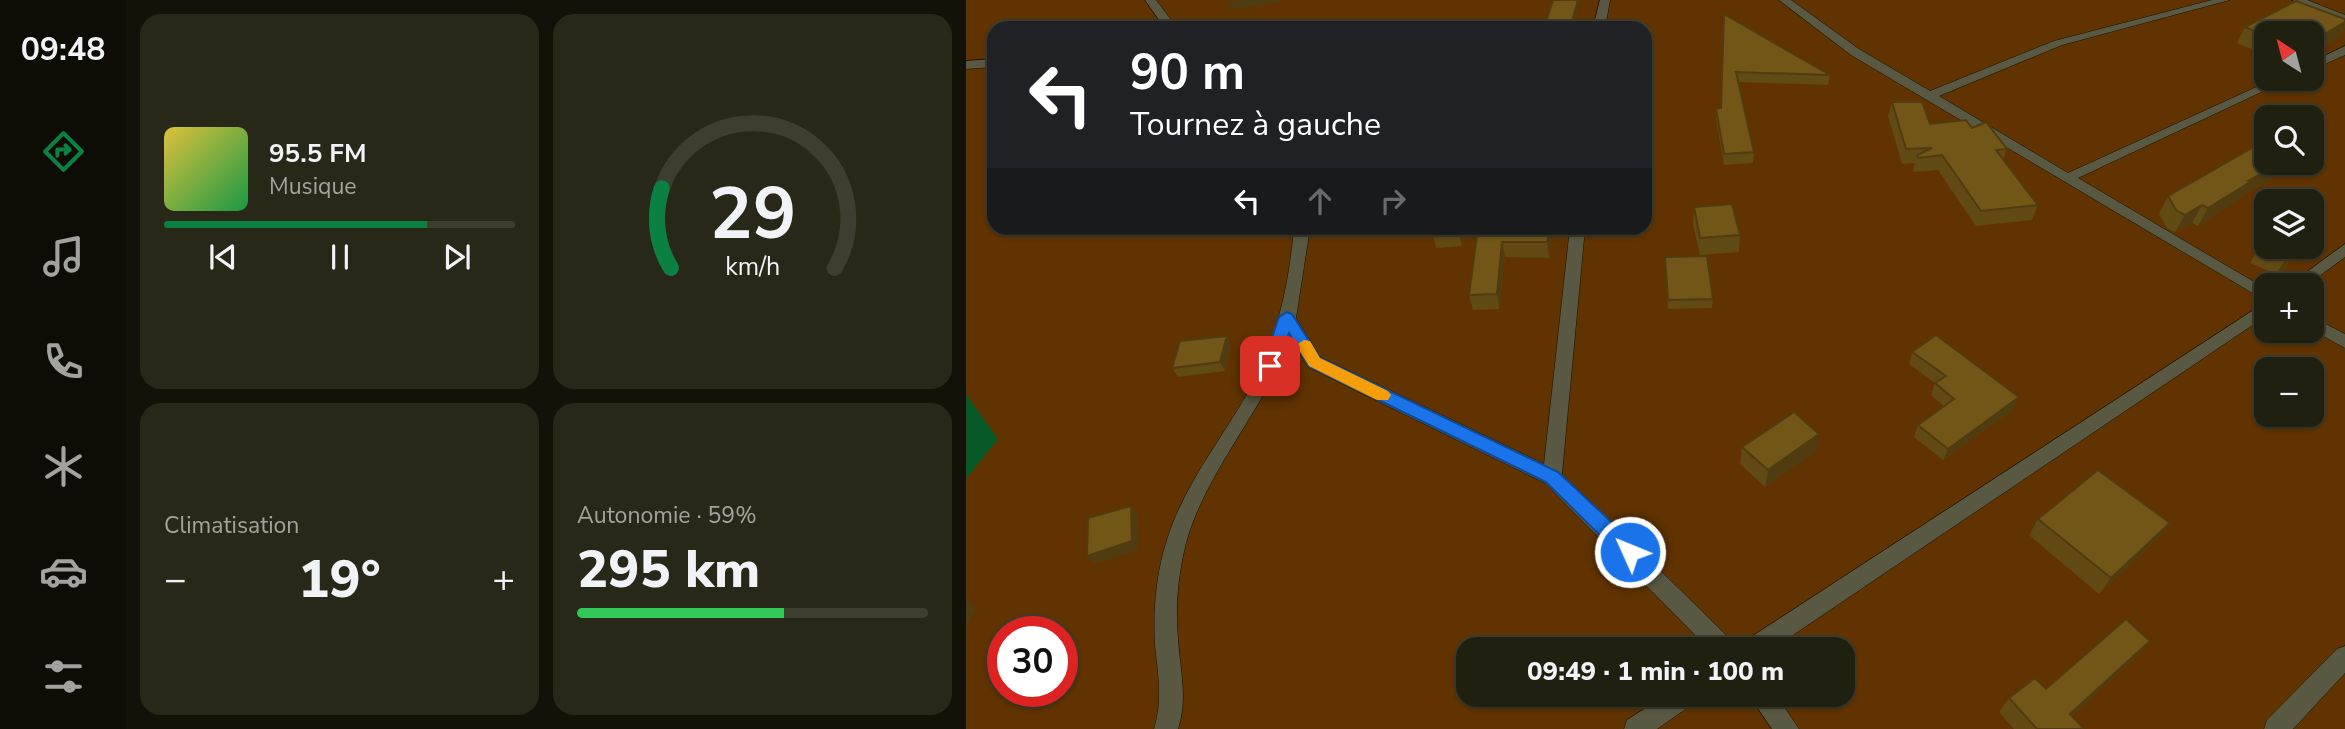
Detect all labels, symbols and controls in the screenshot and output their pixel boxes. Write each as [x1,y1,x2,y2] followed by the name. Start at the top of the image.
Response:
[2254,21,2324,91] north arrow
[2254,21,2324,427] map controls
[21,28,105,71] text: 09:48
[1130,39,1245,106] text: 90 m
[1015,49,1106,140] icon: left
[1130,103,1381,146] text: Tournez à gauche
[2254,105,2324,175] button: search
[39,127,88,176] icon: directions
[269,136,366,171] text: 95.5 FM
[709,164,796,264] text: 29
[269,171,357,202] text: Musique
[1228,182,1266,220] icon: left
[1301,182,1339,220] icon: ahead
[1374,182,1412,220] icon: right
[2254,189,2324,259] button: layers
[39,232,88,281] icon: music
[204,238,242,276] icon: previous
[321,238,359,276] icon: pause
[438,238,476,276] icon: next
[725,250,780,284] text: km/h
[2254,273,2324,343] button: +
[1240,336,1300,396] pin
[39,337,88,386] icon: phone
[1251,347,1289,385] icon: arrive
[2254,357,2324,427] button: −
[39,442,88,491] icon: climate
[577,500,757,531] text: Autonomie · 59%
[164,510,299,541] text: Climatisation
[1593,515,1667,589] position arrow
[577,534,760,605] text: 295 km
[298,544,381,615] text: 19°
[39,547,88,596] icon: car
[164,554,187,605] text: −
[492,554,515,605] text: +
[987,616,1078,707] speed limit sign: 30
[39,652,88,701] icon: filters
[1527,654,1784,689] text: 09:49 · 1 min · 100 m

